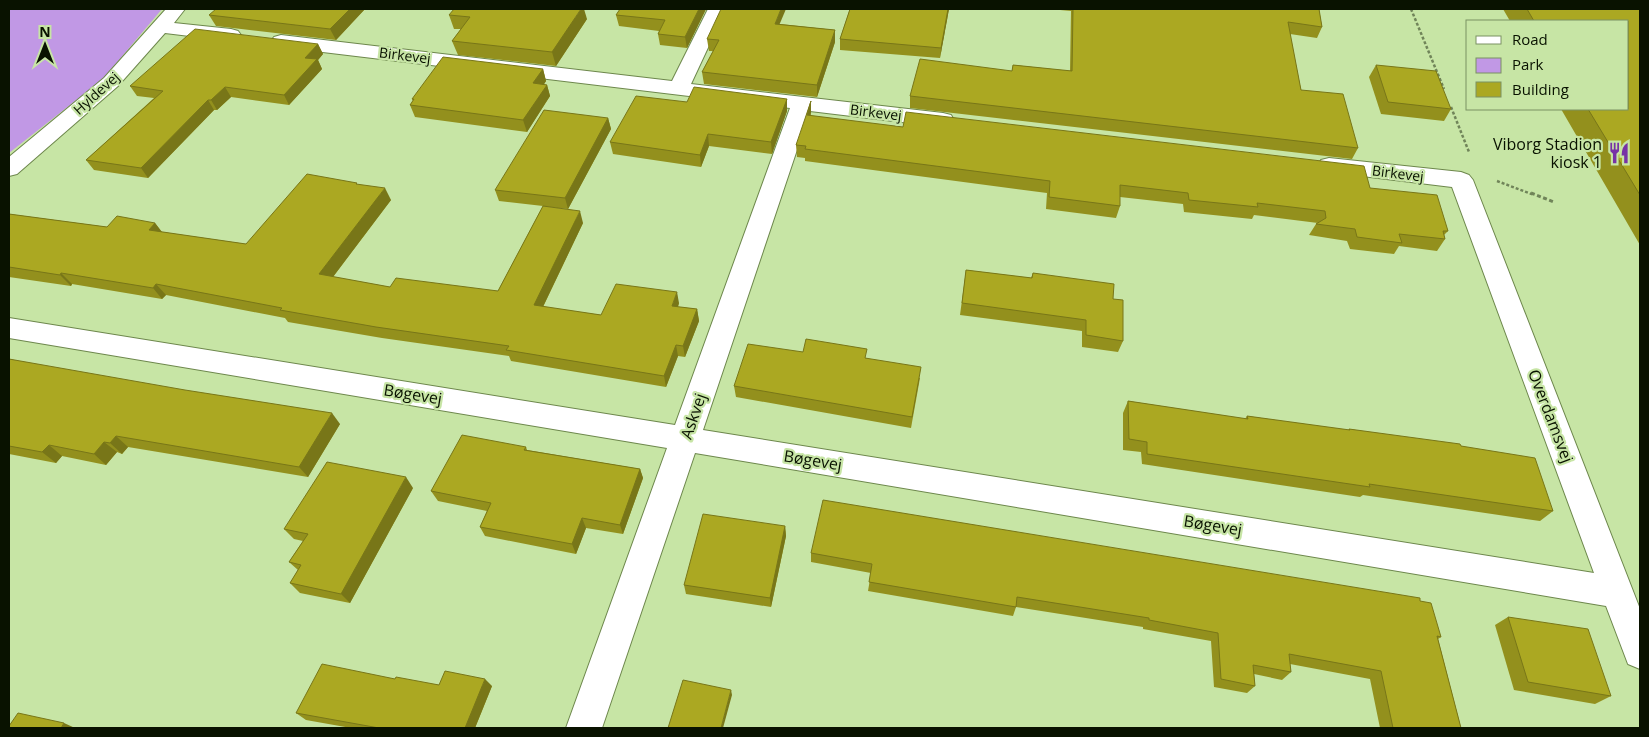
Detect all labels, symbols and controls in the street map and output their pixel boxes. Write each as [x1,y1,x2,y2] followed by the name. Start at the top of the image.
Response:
[20,20,70,70] north arrow
[1466,20,1629,110] legend
[39,22,51,41] text: N
[1512,29,1548,49] text: Road
[378,42,432,68] street label: Birkevej
[1512,54,1543,74] text: Park
[69,67,123,119] street label: Hyldevej
[1512,79,1569,99] text: Building
[849,99,903,125] street label: Birkevej
[1493,133,1602,173] place label: Viborg Stadion kiosk 1
[1606,140,1632,166] restaurant icon: Viborg Stadion kiosk 1
[1371,160,1425,186] street label: Birkevej
[1523,366,1579,466] street label: Overdamsvej
[382,379,444,409] street label: Bøgevej
[675,390,711,442] street label: Askvej
[782,445,844,475] street label: Bøgevej
[1182,510,1244,540] street label: Bøgevej

